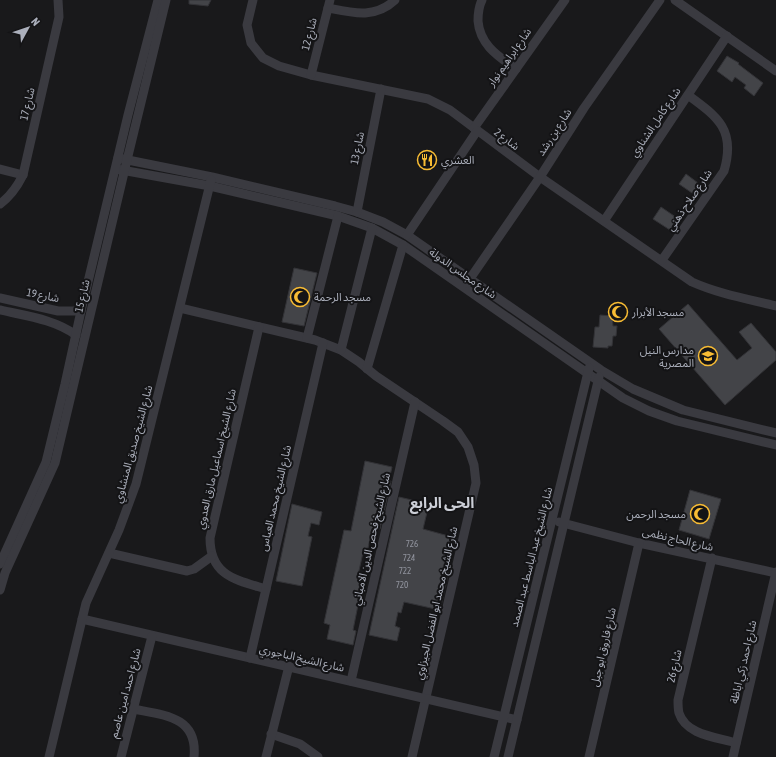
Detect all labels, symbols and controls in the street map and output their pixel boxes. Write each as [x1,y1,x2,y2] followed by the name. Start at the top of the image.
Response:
[8,8,48,48] north arrow
[29,15,42,28] text: N
[299,16,321,52] street label: شارع 12
[484,25,536,91] street label: شارع ابراهيم نوار
[627,85,686,161] street label: شارع كامل الشناوي
[17,86,39,122] street label: شارع 17
[534,106,576,159] street label: شارع بن رشد
[491,126,522,154] street label: شارع 2
[348,130,368,166] street label: شارع 13
[416,149,438,171] restaurant icon: العشري
[441,154,474,170] place label: العشري
[664,167,717,235] street label: شارع صلاح ذهني
[426,245,499,302] street label: شارع مجلس الدولة
[72,278,94,314] street label: شارع 15
[25,286,61,306] street label: شارع 19
[289,286,311,308] mosque icon: مسجد الرحمة
[314,291,371,304] place label: مسجد الرحمة
[607,301,629,323] mosque icon: مسجد الأبرار
[631,306,684,319] place label: مسجد الأبرار
[640,344,694,370] place label: مدارس النيل المصرية
[697,345,719,367] school or university icon: مدارس النيل المصرية
[111,383,158,505] street label: شارع الشيخ صديق المنشاوي
[194,387,242,531] street label: شارع الشيخ اسماعيل مارق العدوي
[257,443,295,553] street label: شارع الشيخ محمد العباس
[350,471,396,607] street label: شارع الشيخ فحص الدين الامباني
[508,485,556,629] street label: شارع الشيخ عبد الباسط عبد الصمد
[410,494,474,514] district label: الحى الرابع
[689,503,711,525] mosque icon: مسجد الرحمن
[626,508,686,521] place label: مسجد الرحمن
[413,525,463,682] street label: شارع الشيخ محمد ابو الفضل الجيزاوي
[641,525,715,555] street label: شارع الحاج نظمى
[406,539,418,549] house number: 726
[403,553,415,563] house number: 724
[399,566,411,576] house number: 722
[396,580,408,590] house number: 720
[588,606,620,688] street label: شارع فاروق ابو جبل
[728,619,762,706] street label: شارع احمد زكي اباظة
[257,642,346,677] street label: شارع الشيخ الباجوري
[107,646,146,740] street label: شارع احمد امين عاصم
[664,648,686,684] street label: شارع 26

